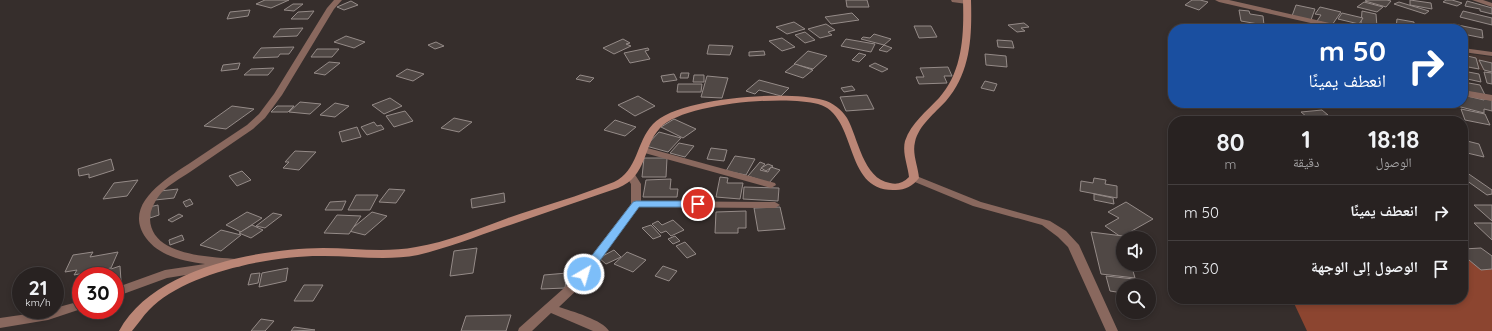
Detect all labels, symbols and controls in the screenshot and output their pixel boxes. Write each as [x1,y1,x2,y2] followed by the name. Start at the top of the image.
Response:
[1319,33,1386,68] text: 50 m
[1400,40,1452,92] icon: right
[1308,69,1386,92] text: انعطف يمينًا
[1302,124,1311,154] text: 1
[1368,124,1419,154] text: 18:18
[1217,127,1244,157] text: 80
[1293,154,1319,170] text: دقيقة
[1376,154,1412,170] text: الوصول
[1225,156,1236,172] text: m
[681,187,715,221] pin
[687,193,709,215] icon: arrive
[1350,201,1418,220] text: انعطف يمينًا
[1430,202,1452,224] icon: right
[1184,203,1219,222] text: 50 m
[1116,231,1156,319] map controls
[1116,231,1156,271] button: sound
[563,253,605,295] position arrow
[1311,257,1418,276] text: الوصول إلى الوجهة
[1430,258,1452,280] icon: arrive
[1184,259,1219,278] text: 30 m
[72,267,124,319] speed limit sign: 30
[28,275,48,300] text: 21
[1116,279,1156,319] button: search
[25,296,51,309] text: km/h

